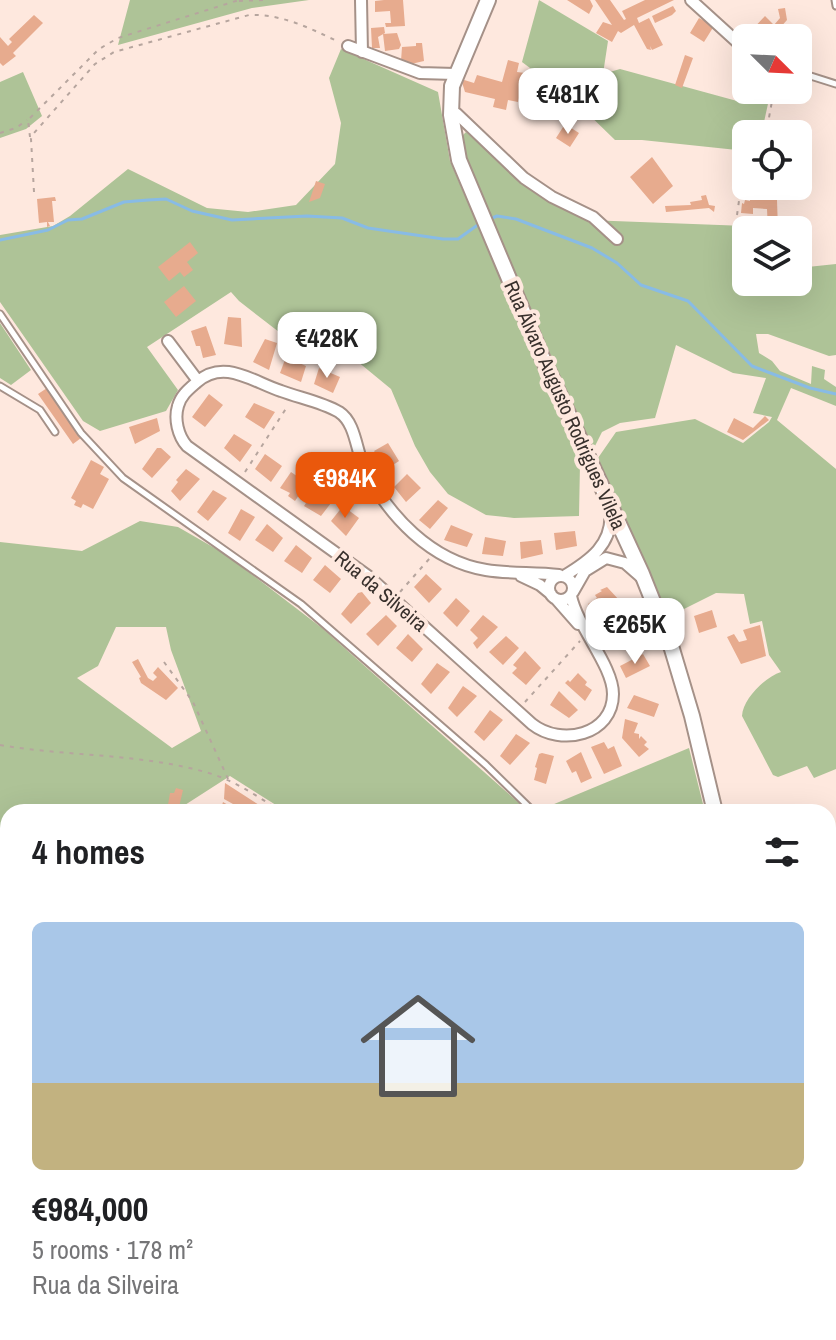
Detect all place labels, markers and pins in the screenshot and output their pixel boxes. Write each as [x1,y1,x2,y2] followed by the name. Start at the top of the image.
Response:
[512,68,624,136] pin: €481K
[271,312,383,380] pin: €428K
[289,452,401,520] pin: €984K
[579,598,691,666] pin: €265K

